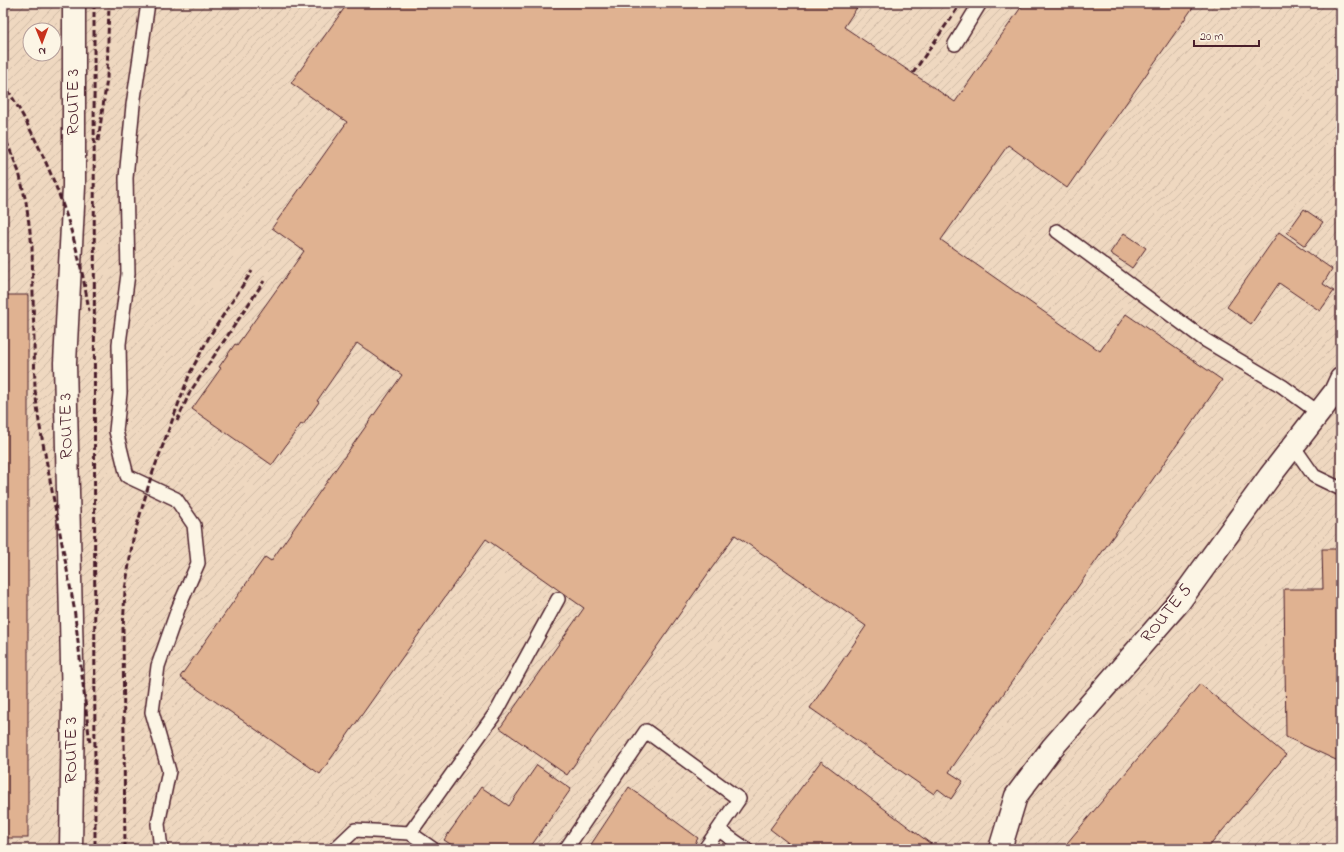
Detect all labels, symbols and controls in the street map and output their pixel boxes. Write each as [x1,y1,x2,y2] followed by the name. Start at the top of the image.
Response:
[22,22,62,62] north arrow
[1194,22,1259,48] scale bar
[1200,28,1223,46] text: 20 m
[38,43,46,59] text: N
[61,69,87,135] street label: ROUTE 3
[53,393,81,459] street label: ROUTE 3
[1135,579,1199,649] street label: ROUTE 5
[59,717,85,783] street label: ROUTE 3

